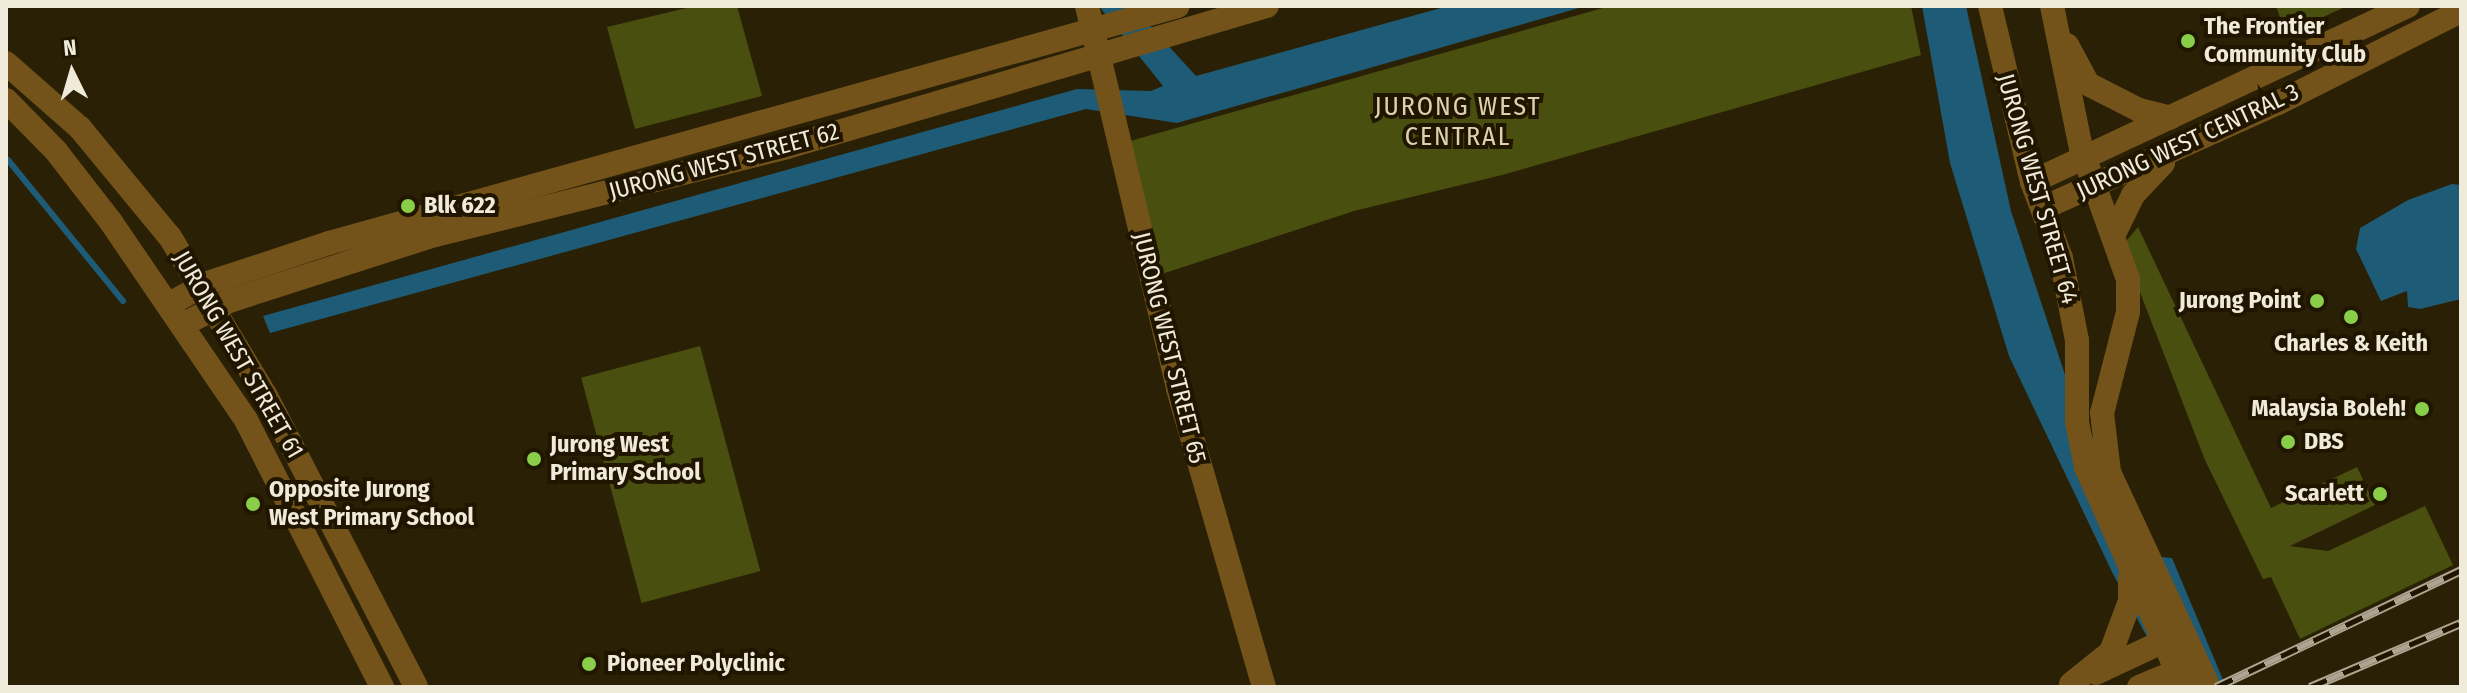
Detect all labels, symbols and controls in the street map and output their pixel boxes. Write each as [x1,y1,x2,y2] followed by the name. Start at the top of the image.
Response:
[2204,13,2366,69] place label: The Frontier Community Club
[32,32,112,112] north arrow
[2179,32,2197,50] marker: The Frontier Community Club
[62,34,78,62] text: N
[1990,71,2084,307] street label: JURONG WEST STREET 64
[2072,78,2304,206] street label: JURONG WEST CENTRAL 3
[1374,91,1542,152] district label: JURONG WEST CENTRAL
[606,117,842,207] street label: JURONG WEST STREET 62
[424,192,496,220] place label: Blk 622
[399,197,417,215] marker: Blk 622
[1126,229,1212,467] street label: JURONG WEST STREET 65
[167,246,309,464] street label: JURONG WEST STREET 61
[2179,287,2301,315] place label: Jurong Point
[2308,292,2326,310] marker: Jurong Point
[2342,308,2360,326] marker: Charles & Keith
[2274,330,2428,358] place label: Charles & Keith
[2251,395,2406,423] place label: Malaysia Boleh!
[2413,400,2431,418] marker: Malaysia Boleh!
[2304,428,2344,456] place label: DBS
[550,431,701,487] place label: Jurong West Primary School
[2279,433,2297,451] marker: DBS
[525,450,543,468] marker: Jurong West Primary School
[269,476,474,532] place label: Opposite Jurong West Primary School
[2285,480,2364,508] place label: Scarlett
[2371,485,2389,503] marker: Scarlett
[244,495,262,513] marker: Opposite Jurong West Primary School
[607,650,785,678] place label: Pioneer Polyclinic
[578,653,600,675] marker: Pioneer Polyclinic

